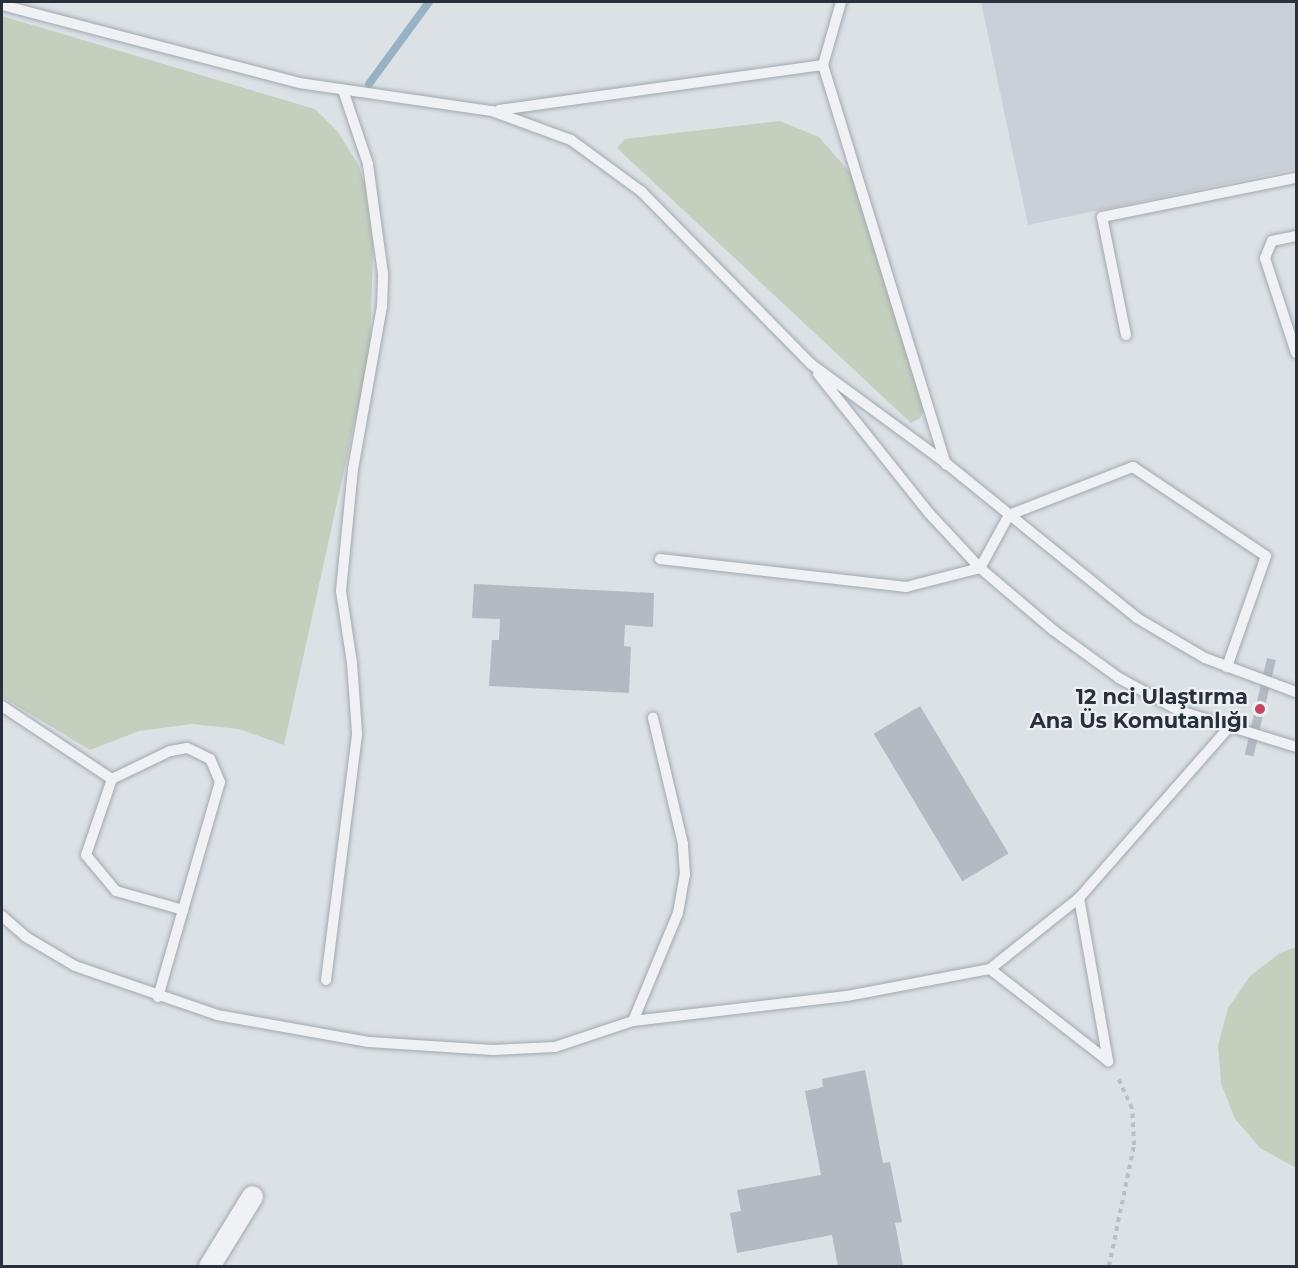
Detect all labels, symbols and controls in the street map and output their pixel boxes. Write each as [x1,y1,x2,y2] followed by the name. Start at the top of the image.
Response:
[1030,684,1248,734] place label: 12 nci Ulaştırma Ana Üs Komutanlığı
[1253,702,1267,716] marker: 12 nci Ulaştırma Ana Üs Komutanlığı

